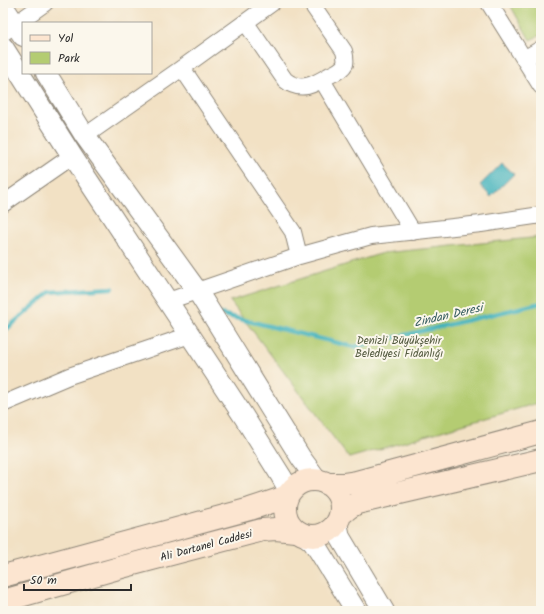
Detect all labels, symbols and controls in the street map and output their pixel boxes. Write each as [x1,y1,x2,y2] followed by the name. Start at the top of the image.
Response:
[22,22,152,74] legend
[58,29,73,48] text: Yol
[58,49,80,68] text: Park
[412,298,487,333] water label: Zindan Deresi
[355,332,443,363] park label: Denizli Büyükşehir Belediyesi Fidanlığı
[158,525,255,567] street label: Ali Dartanel Caddesi
[24,566,131,592] scale bar
[30,571,57,590] text: 50 m

